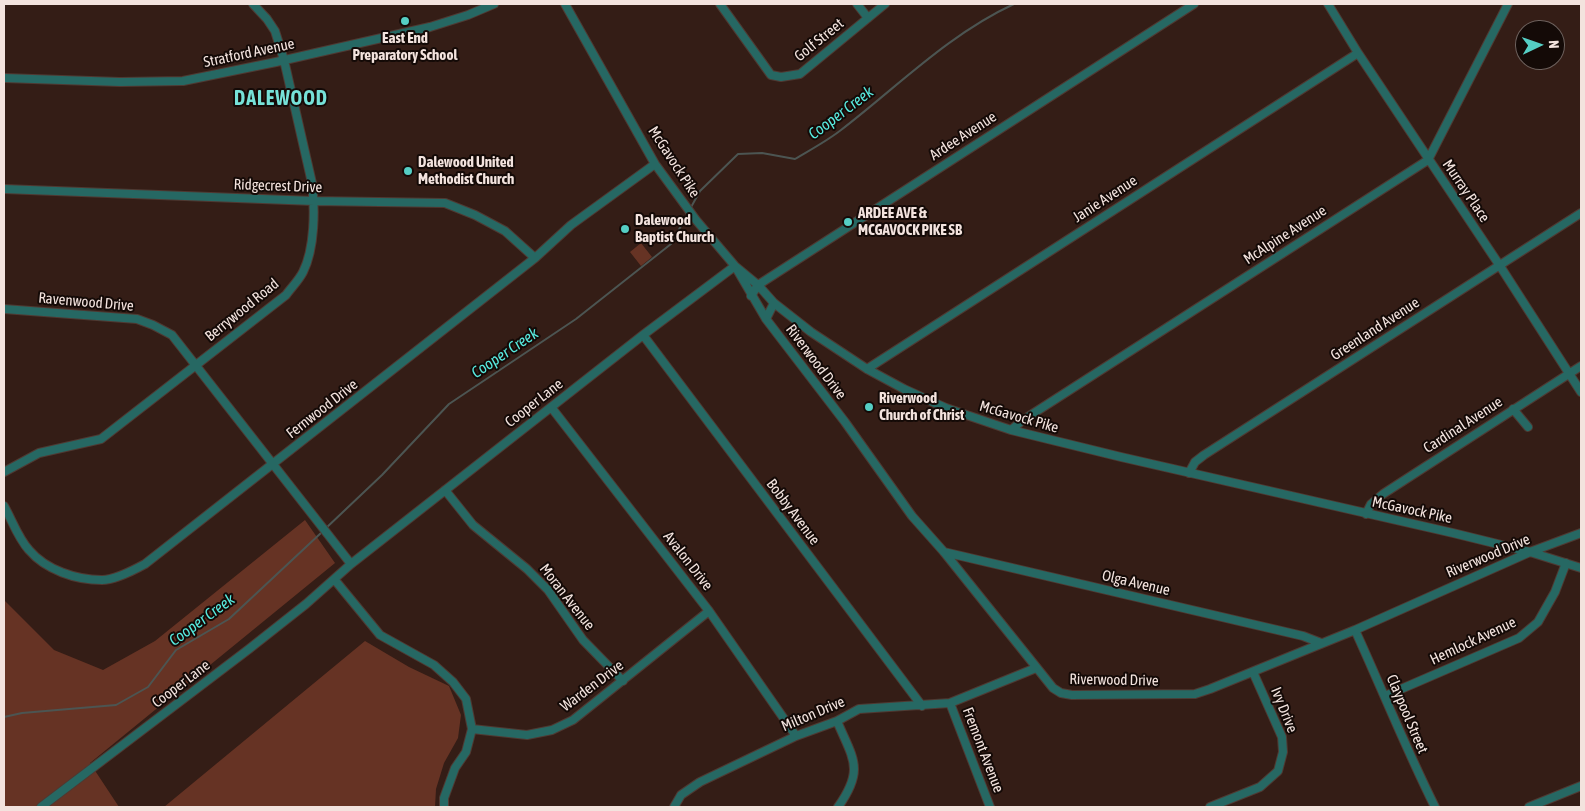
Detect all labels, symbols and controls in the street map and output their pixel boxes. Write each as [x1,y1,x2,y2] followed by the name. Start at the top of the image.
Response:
[399,15,411,27] marker: East End Preparatory School
[791,15,847,65] street label: Golf Street
[1515,20,1565,70] north arrow
[353,29,457,64] place label: East End Preparatory School
[202,35,296,71] street label: Stratford Avenue
[1546,40,1562,49] text: N
[805,82,877,144] water label: Cooper Creek
[233,87,329,111] district label: DALEWOOD
[926,108,1000,164] street label: Ardee Avenue
[644,123,704,201] street label: McGavock Pike
[418,153,514,188] place label: Dalewood United Methodist Church
[1438,156,1494,226] street label: Murray Place
[402,165,414,177] marker: Dalewood United Methodist Church
[1070,172,1140,226] street label: Janie Avenue
[233,175,323,197] street label: Ridgecrest Drive
[1240,202,1330,268] street label: McAlpine Avenue
[858,204,962,239] place label: ARDEE AVE & MCGAVOCK PIKE SB
[635,211,714,246] place label: Dalewood Baptist Church
[842,216,854,228] marker: ARDEE AVE & MCGAVOCK PIKE SB
[619,223,631,235] marker: Dalewood Baptist Church
[201,275,283,345] street label: Berrywood Road
[38,289,134,315] street label: Ravenwood Drive
[1327,294,1423,364] street label: Greenland Avenue
[782,321,850,403] street label: Riverwood Drive
[468,324,542,382] water label: Cooper Creek
[502,375,566,431] street label: Cooper Lane
[283,376,361,442] street label: Fernwood Drive
[879,389,964,424] place label: Riverwood Church of Christ
[1420,393,1506,457] street label: Cardinal Avenue
[977,397,1061,437] street label: McGavock Pike
[863,401,875,413] marker: Riverwood Church of Christ
[762,475,824,549] street label: Bobby Avenue
[1370,493,1454,527] street label: McGavock Pike
[659,528,717,594] street label: Avalon Drive
[1443,530,1533,582] street label: Riverwood Drive
[536,560,598,634] street label: Moran Avenue
[1100,566,1172,600] street label: Olga Avenue
[165,590,239,650] water label: Cooper Creek
[1427,613,1519,669] street label: Hemlock Avenue
[148,656,214,712] street label: Cooper Lane
[557,656,627,716] street label: Warden Drive
[1069,670,1159,690] street label: Riverwood Drive
[1382,672,1432,756] street label: Claypool Street
[1267,685,1301,735] street label: Ivy Drive
[779,693,847,735] street label: Milton Drive
[958,705,1008,795] street label: Fremont Avenue

